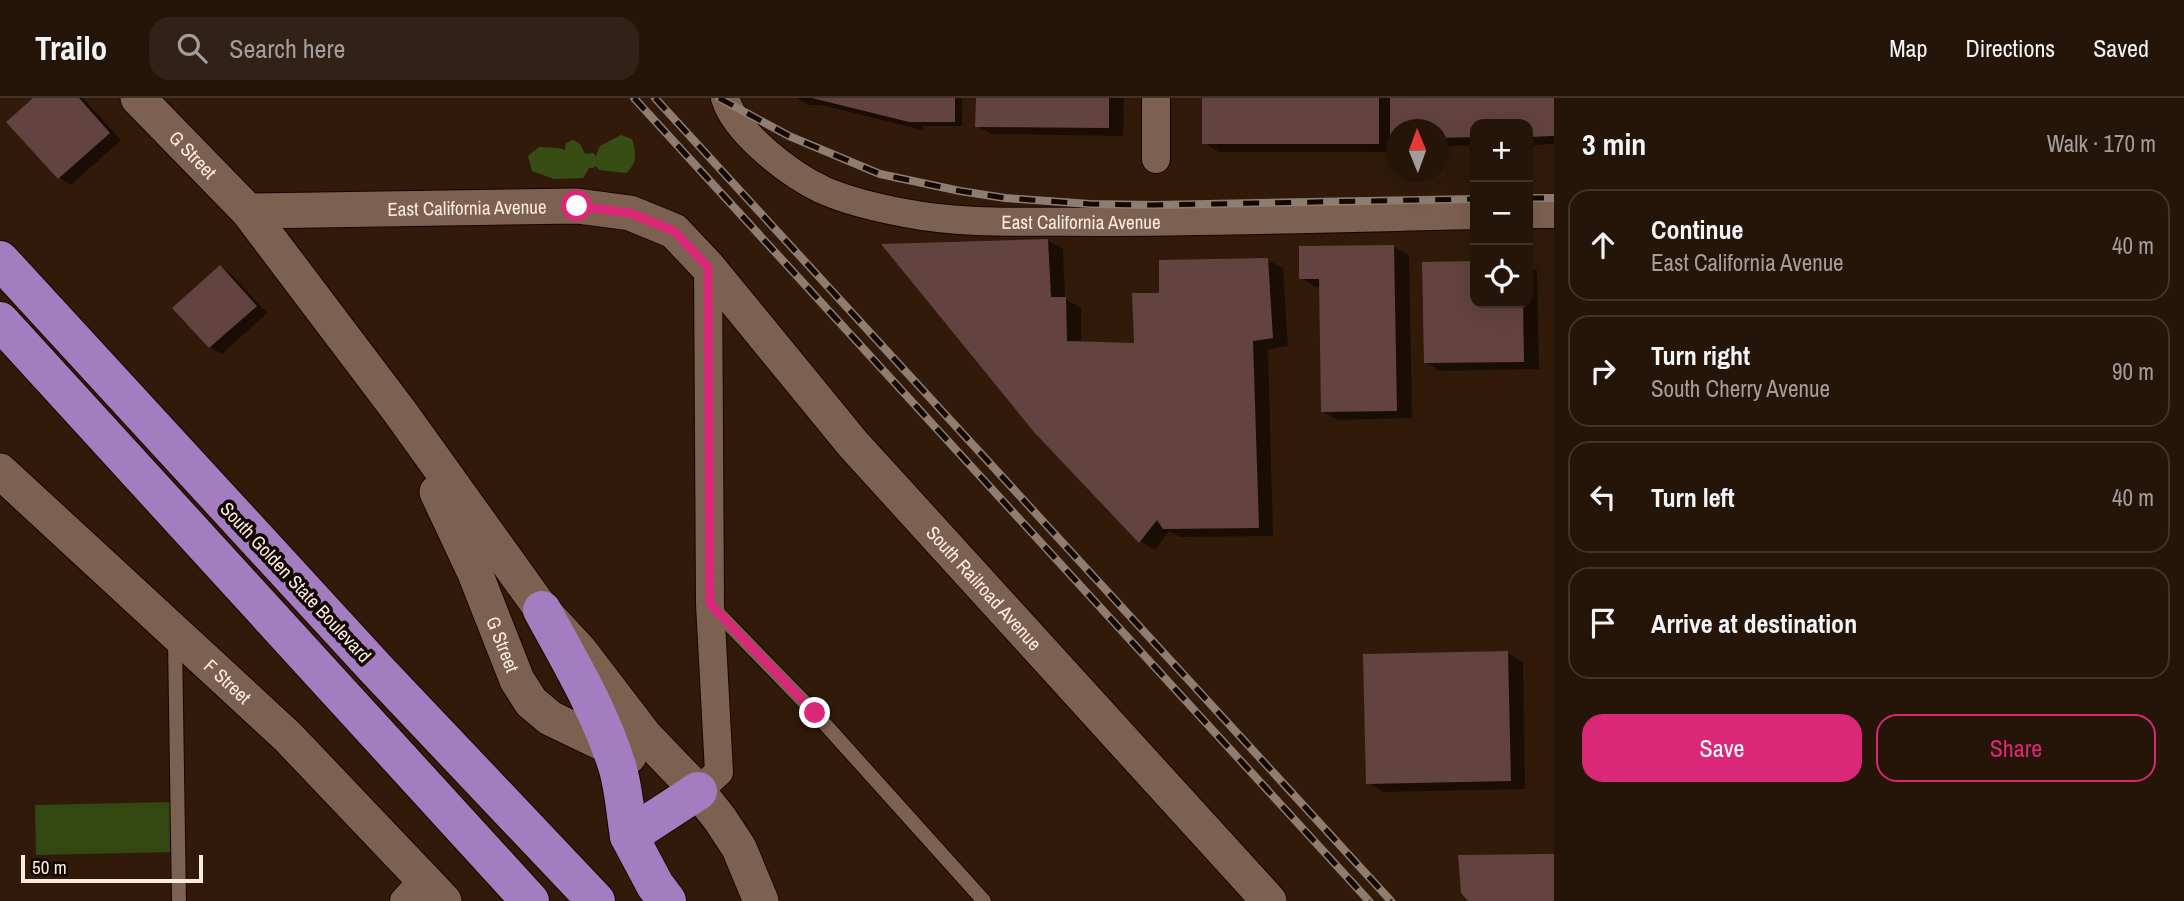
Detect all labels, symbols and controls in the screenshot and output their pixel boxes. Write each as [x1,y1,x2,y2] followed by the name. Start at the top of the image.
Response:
[149,17,639,80] search box
[35,26,107,70] text: Trailo
[173,29,211,67] icon: search
[229,31,345,66] text: Search here
[1889,32,1927,64] text: Map
[1965,32,2055,64] text: Directions
[2093,32,2149,64] text: Saved
[1386,119,1449,182] north arrow
[1470,119,1533,308] map controls
[1470,119,1533,182] button: +
[1582,124,1646,164] text: 3 min
[164,125,223,185] street label: G Street
[2047,128,2156,159] text: Walk · 170 m
[1470,182,1533,245] button: −
[561,190,592,221] route start
[387,193,547,222] street label: East California Avenue
[1001,209,1161,235] street label: East California Avenue
[1651,212,1743,247] text: Continue
[1584,226,1622,264] icon: ahead
[2112,230,2154,261] text: 40 m
[1470,245,1533,308] button: locate
[1651,247,1844,278] text: East California Avenue
[1651,338,1750,373] text: Turn right
[1584,352,1622,390] icon: right
[2112,356,2154,387] text: 90 m
[1651,373,1830,404] text: South Cherry Avenue
[1584,478,1622,516] icon: left
[1651,480,1735,515] text: Turn left
[2112,482,2154,513] text: 40 m
[215,496,377,668] street label: South Golden State Boulevard
[921,520,1048,656] street label: South Railroad Avenue
[1584,604,1622,642] icon: arrive
[1651,606,1857,641] text: Arrive at destination
[480,612,526,677] street label: G Street
[199,653,257,710] street label: F Street
[799,697,830,728] route end
[1582,714,1862,782] button: Save
[1876,714,2156,782] button: Share
[21,852,203,884] scale bar
[32,854,67,880] text: 50 m

